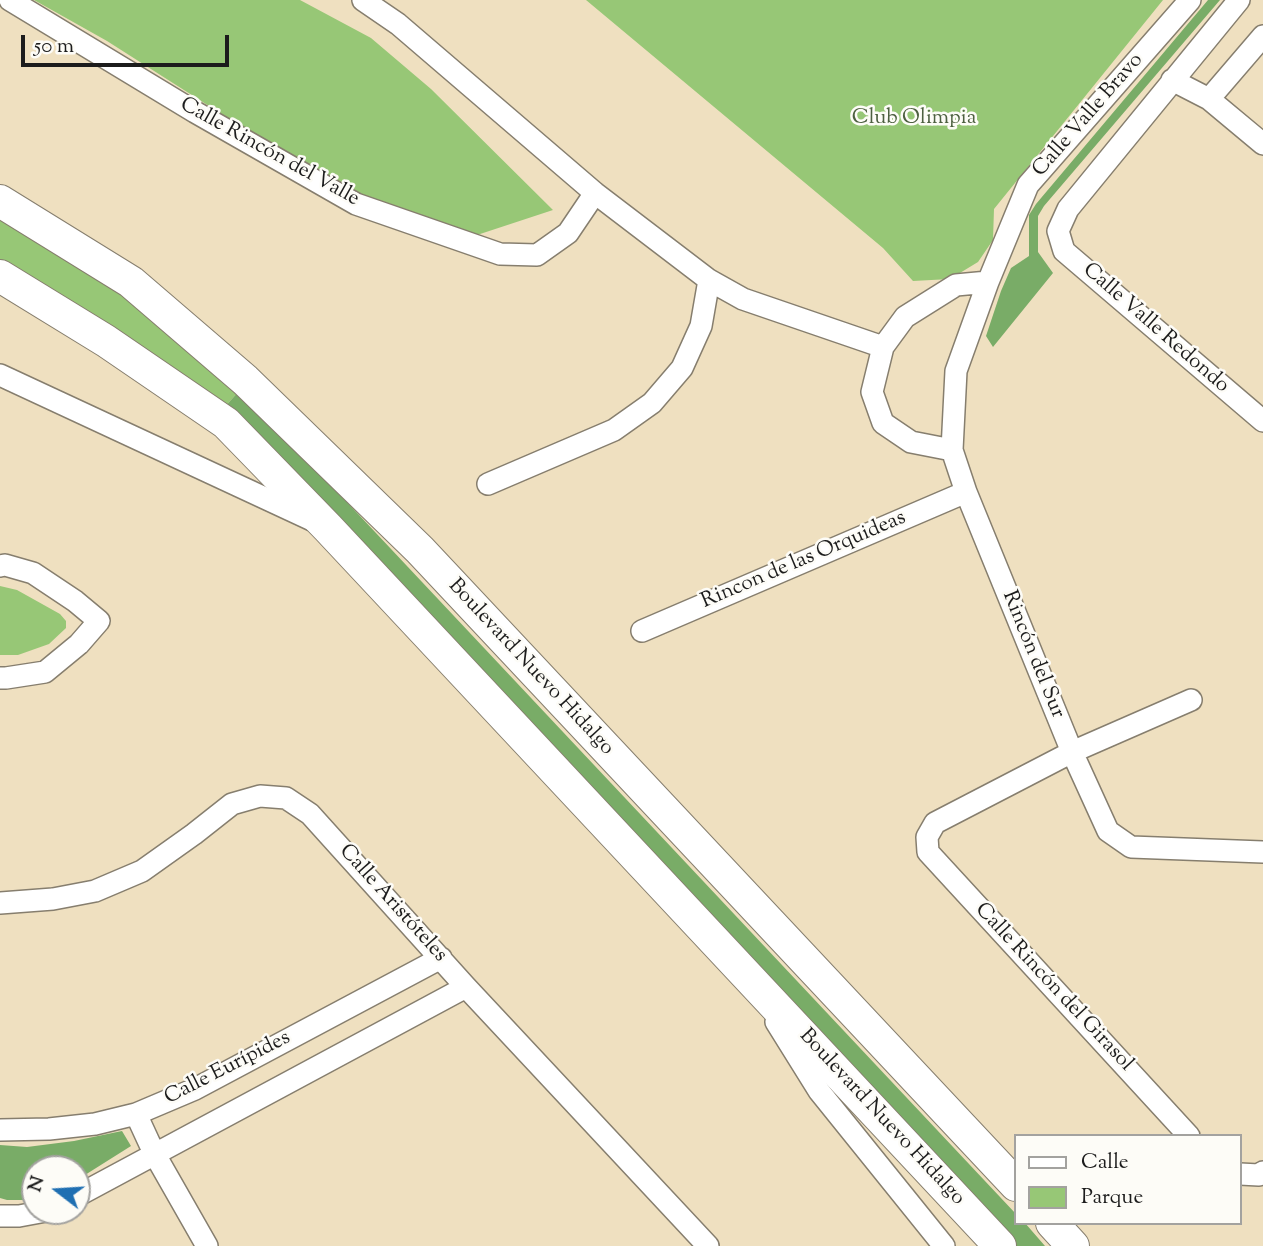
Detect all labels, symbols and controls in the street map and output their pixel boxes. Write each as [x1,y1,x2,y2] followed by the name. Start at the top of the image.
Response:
[24,21,233,65] scale bar
[34,32,74,62] text: 50 m
[1028,49,1150,183] street label: Calle Valle Bravo
[175,93,363,213] street label: Calle Rincón del Valle
[852,106,976,132] park label: Club Olimpia
[1077,258,1233,400] street label: Calle Valle Redondo
[698,506,910,616] street label: Rincon de las Orquideas
[442,574,618,762] street label: Boulevard Nuevo Hidalgo
[995,588,1069,722] street label: Rincón del Sur
[332,840,452,968] street label: Calle Aristóteles
[968,899,1138,1077] street label: Calle Rincón del Girasol
[793,1024,969,1212] street label: Boulevard Nuevo Hidalgo
[161,1026,295,1112] street label: Calle Eurípides
[1014,1134,1242,1225] legend
[1081,1148,1129,1178] text: Calle
[21,1155,91,1225] north arrow
[22,1173,52,1196] text: N
[1081,1183,1143,1213] text: Parque

